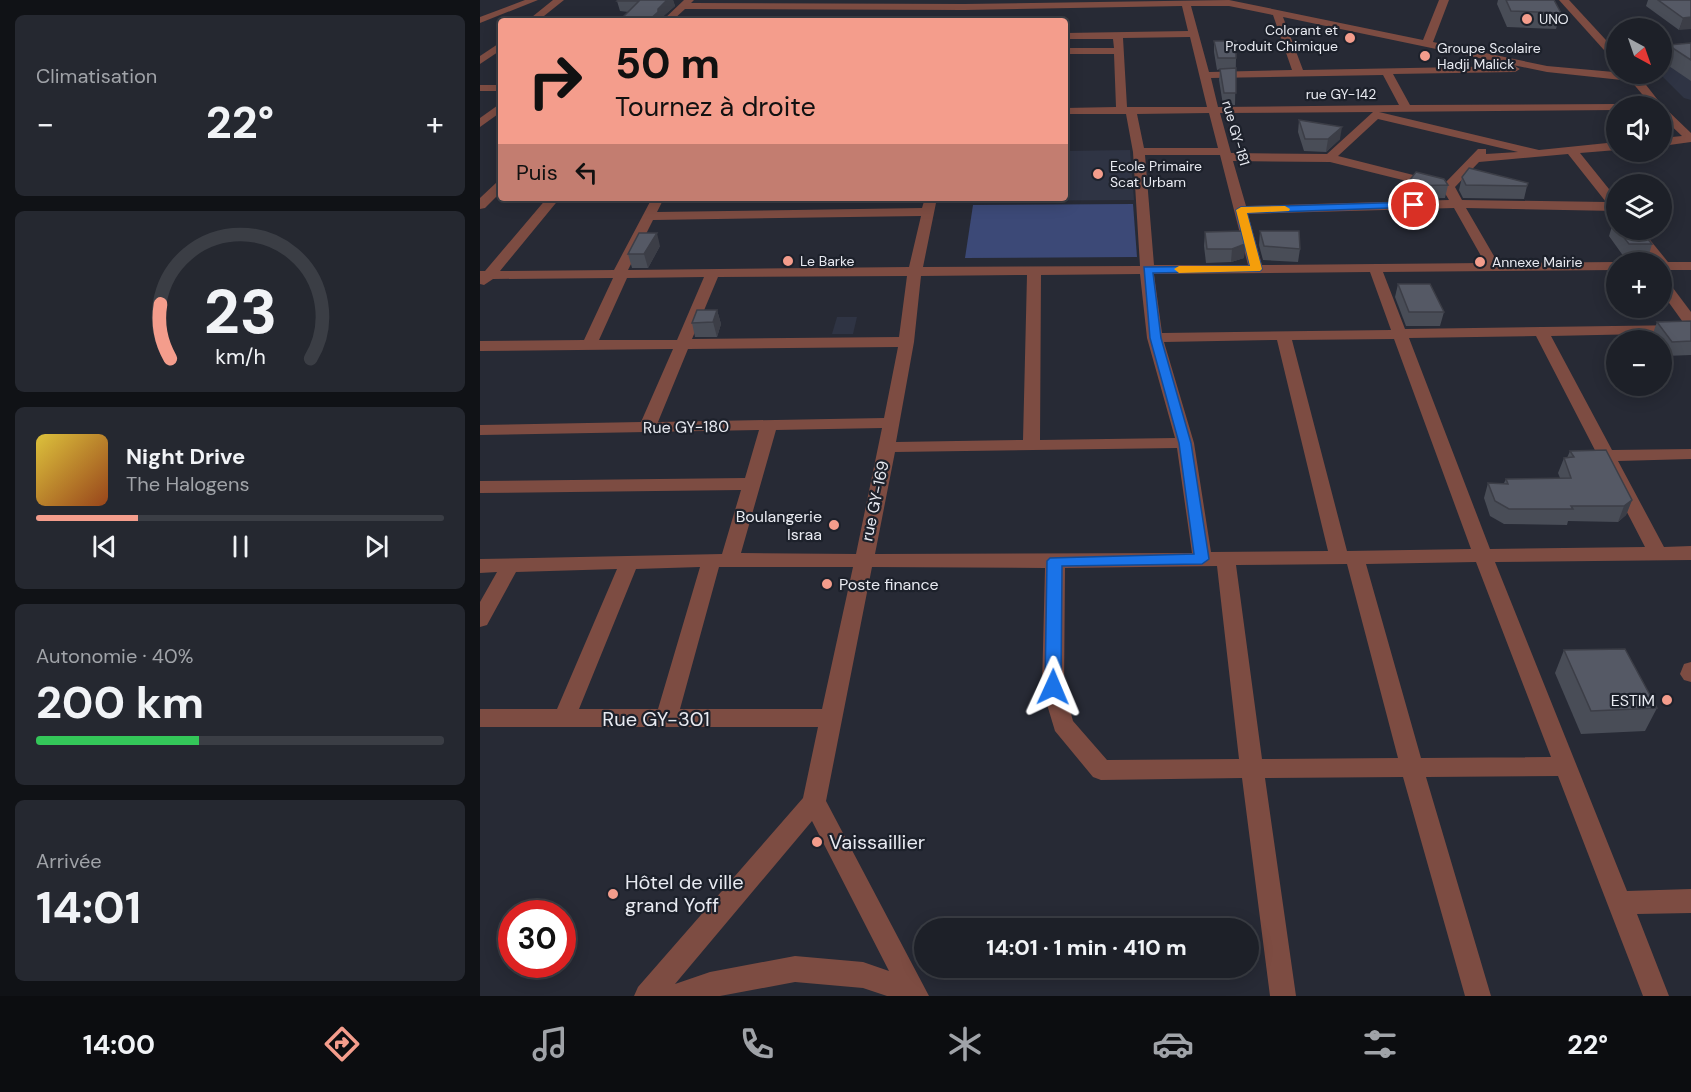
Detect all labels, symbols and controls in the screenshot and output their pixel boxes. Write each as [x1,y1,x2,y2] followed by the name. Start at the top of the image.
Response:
[1539,10,1569,28] place label: UNO
[1520,12,1534,26] marker: UNO
[1606,18,1672,84] north arrow
[1606,18,1672,396] map controls
[1225,21,1338,55] place label: Colorant et Produit Chimique
[1343,31,1357,45] marker: Colorant et Produit Chimique
[615,36,720,91] text: 50 m
[1437,39,1541,73] place label: Groupe Scolaire Hadji Malick
[516,42,594,120] icon: right
[1418,49,1432,63] marker: Groupe Scolaire Hadji Malick
[36,63,157,89] text: Climatisation
[1306,85,1376,103] street label: rue GY-142
[615,89,816,124] text: Tournez à droite
[206,93,274,152] text: 22°
[1606,96,1672,162] button: sound
[1218,98,1254,168] street label: rue GY-181
[36,102,54,145] text: −
[426,102,444,145] text: +
[570,156,603,189] icon: left
[1110,157,1202,191] place label: Ecole Primaire Scat Urbam
[516,158,558,187] text: Puis
[1091,167,1105,181] marker: Ecole Primaire Scat Urbam
[1606,174,1672,240] button: layers
[1388,179,1439,230] pin
[1397,188,1430,221] icon: arrive
[800,252,855,270] place label: Le Barke
[1606,252,1672,318] button: +
[1492,253,1583,271] place label: Annexe Mairie
[781,254,795,268] marker: Le Barke
[1473,255,1487,269] marker: Annexe Mairie
[203,271,277,352] text: 23
[1606,330,1672,396] button: −
[215,343,265,371] text: km/h
[643,416,729,438] street label: Rue GY-180
[126,442,245,471] text: Night Drive
[856,459,894,543] street label: rue GY-169
[126,471,249,497] text: The Halogens
[736,506,822,545] place label: Boulangerie Israa
[827,518,841,532] marker: Boulangerie Israa
[88,530,121,563] icon: previous
[224,530,257,563] icon: pause
[360,530,393,563] icon: next
[839,574,939,595] place label: Poste finance
[820,577,834,591] marker: Poste finance
[36,643,193,669] text: Autonomie · 40%
[1021,655,1085,719] position arrow
[36,673,204,732] text: 200 km
[1611,690,1655,711] place label: ESTIM
[1660,693,1674,707] marker: ESTIM
[602,706,710,732] street label: Rue GY-301
[829,829,925,855] place label: Vaissaillier
[810,835,824,849] marker: Vaissaillier
[36,848,102,874] text: Arrivée
[625,869,744,918] place label: Hôtel de ville grand Yoff
[36,878,141,937] text: 14:01
[606,887,620,901] marker: Hôtel de ville grand Yoff
[498,900,576,978] speed limit sign: 30
[986,933,1187,962] text: 14:01 · 1 min · 410 m
[321,1023,363,1065] icon: directions
[529,1023,571,1065] icon: music
[736,1023,778,1065] icon: phone
[944,1023,986,1065] icon: climate
[1152,1023,1194,1065] icon: car
[1359,1023,1401,1065] icon: filters
[83,1027,155,1062] text: 14:00
[1567,1027,1608,1062] text: 22°

